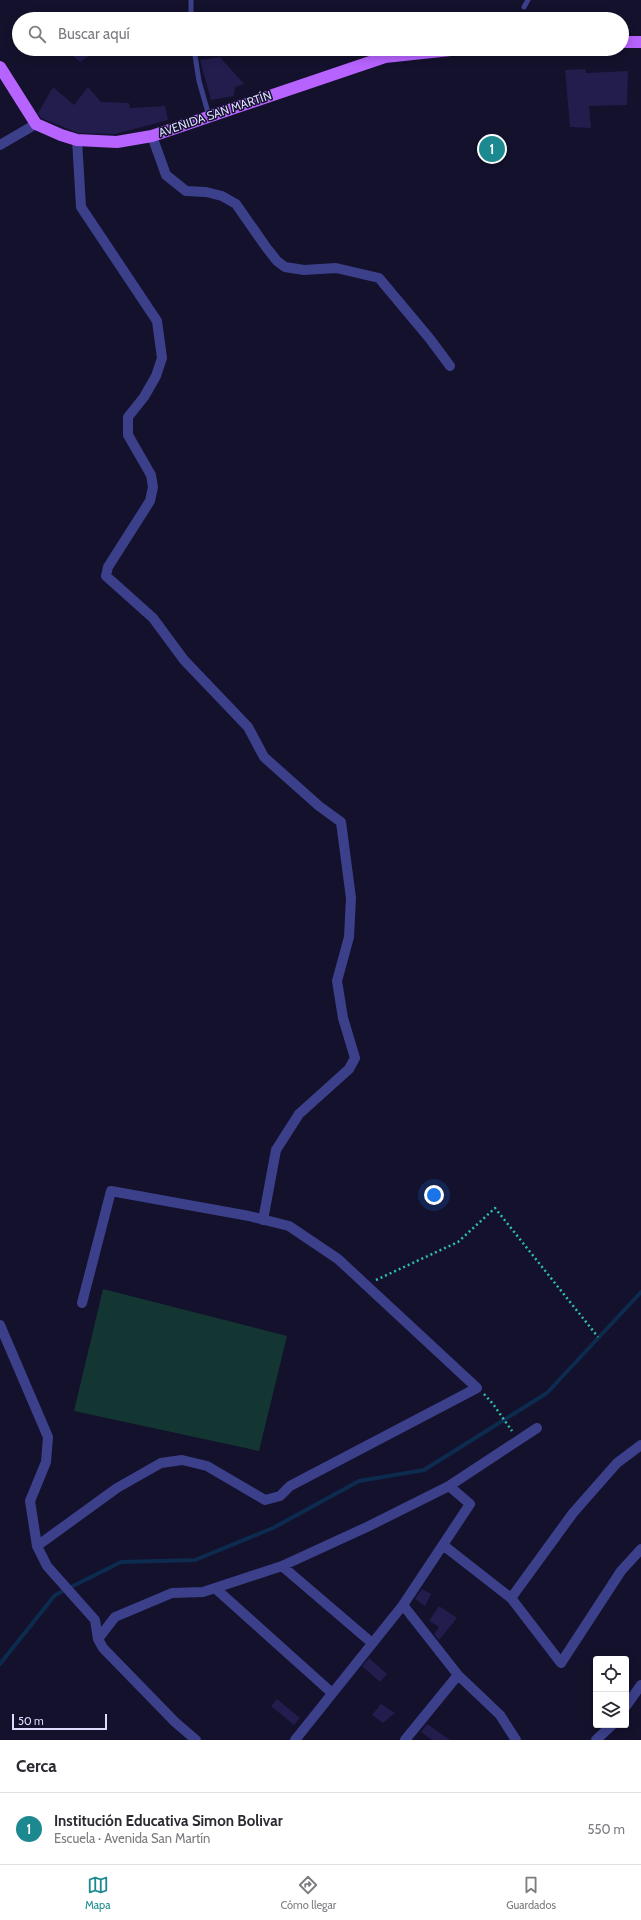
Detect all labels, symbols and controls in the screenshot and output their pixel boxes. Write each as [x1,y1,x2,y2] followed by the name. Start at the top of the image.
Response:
[12,12,629,56] search box
[26,23,48,45] icon: search
[58,25,130,43] text: Buscar aquí
[156,87,273,140] street label: AVENIDA SAN MARTÍN
[479,134,505,164] pin: 1
[424,1185,444,1205] your location
[593,1656,629,1728] map controls
[593,1656,629,1692] button: locate
[593,1692,629,1728] button: layers
[12,1712,107,1731] scale bar
[18,1714,44,1728] text: 50 m
[16,1756,57,1776] text: Cerca
[54,1812,283,1830] text: Institución Educativa Simon Bolivar
[27,1821,31,1837] text: 1
[588,1821,625,1837] text: 550 m
[54,1830,210,1846] text: Escuela · Avenida San Martín
[85,1874,111,1912] tab: Mapa
[280,1874,336,1912] tab: Cómo llegar
[506,1874,556,1912] tab: Guardados

